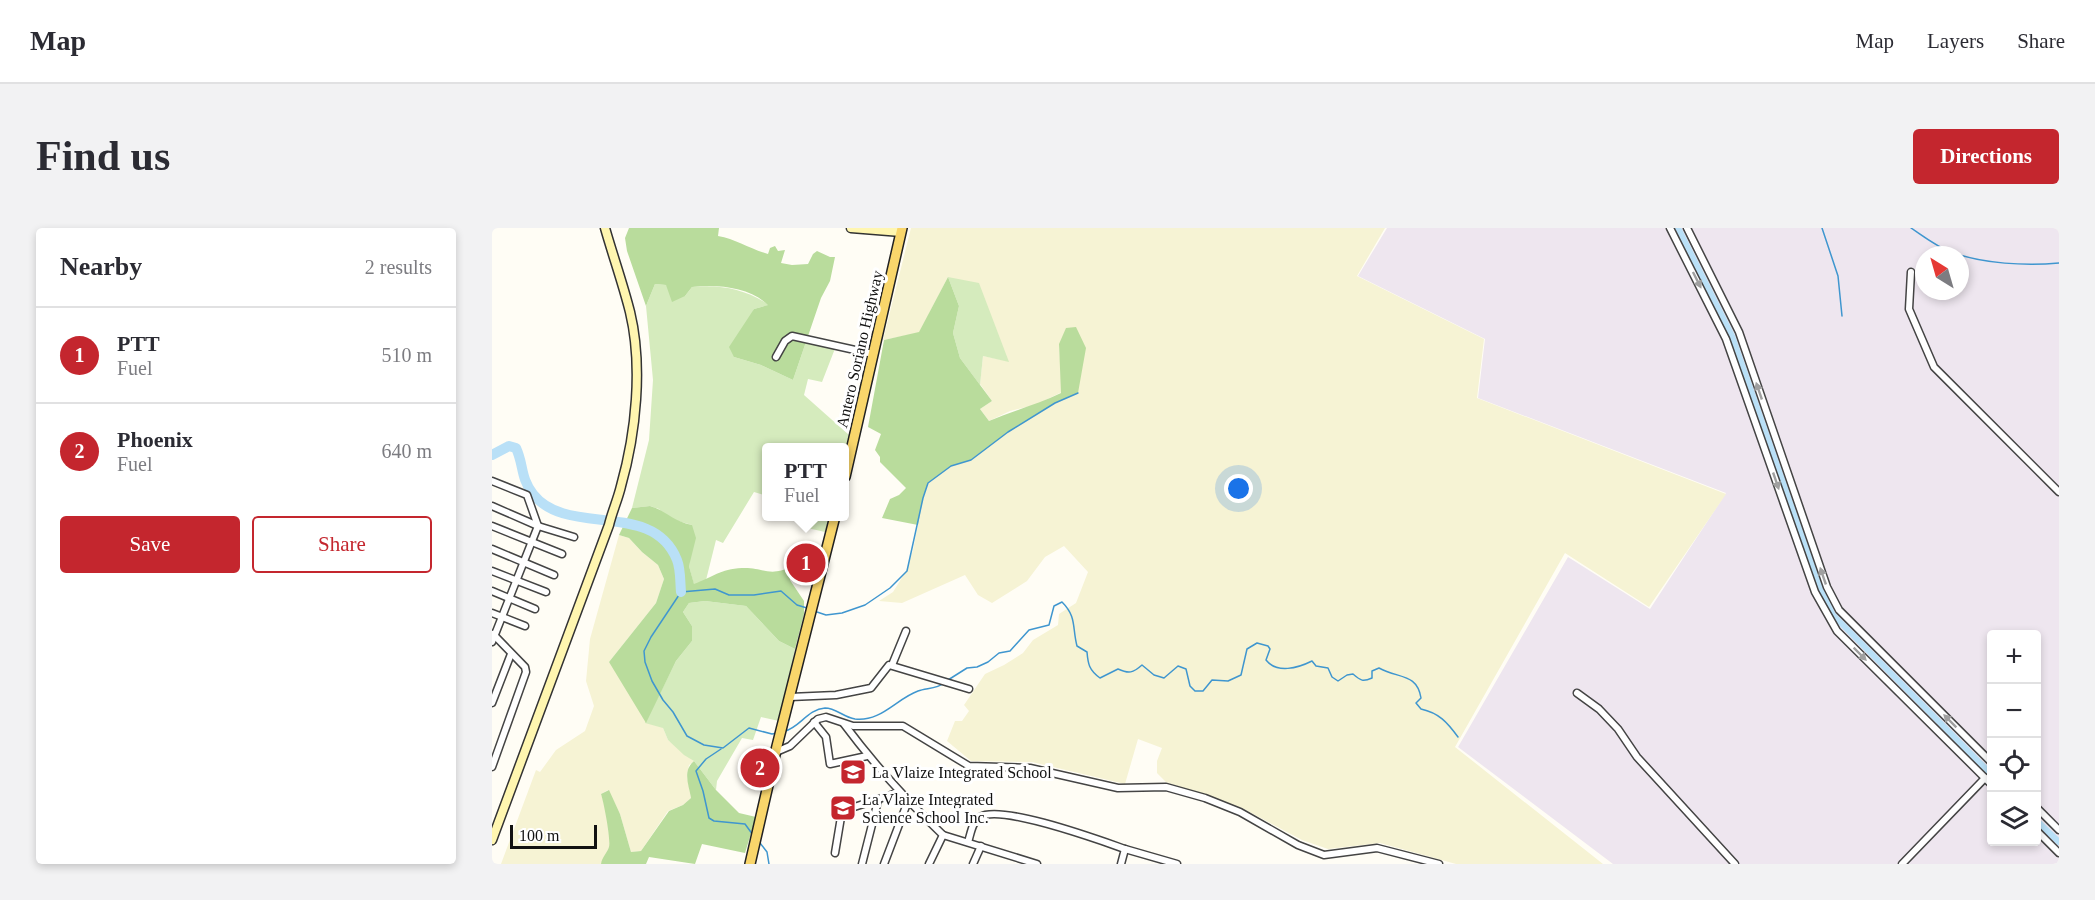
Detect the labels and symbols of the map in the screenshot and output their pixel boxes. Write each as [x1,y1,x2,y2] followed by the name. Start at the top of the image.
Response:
[1915,246,1969,300] north arrow
[833,269,887,430] street label: Antero Soriano Highway
[1692,272,1701,289] one-way arrow
[1754,382,1764,400] one-way arrow
[1771,472,1781,490] one-way arrow
[1224,474,1253,503] your location
[786,540,826,586] pin: 1
[1818,566,1828,584] one-way arrow
[1853,646,1867,661] one-way arrow
[1944,715,1958,729] one-way arrow
[740,746,780,790] pin: 2
[838,757,868,787] school or university icon: La Vlaize Integrated School
[872,764,1052,782] place label: La Vlaize Integrated School
[862,791,993,826] place label: La Vlaize Integrated Science School Inc.
[828,793,858,823] school or university icon: La Vlaize Integrated Science School Inc.
[510,822,597,850] scale bar

